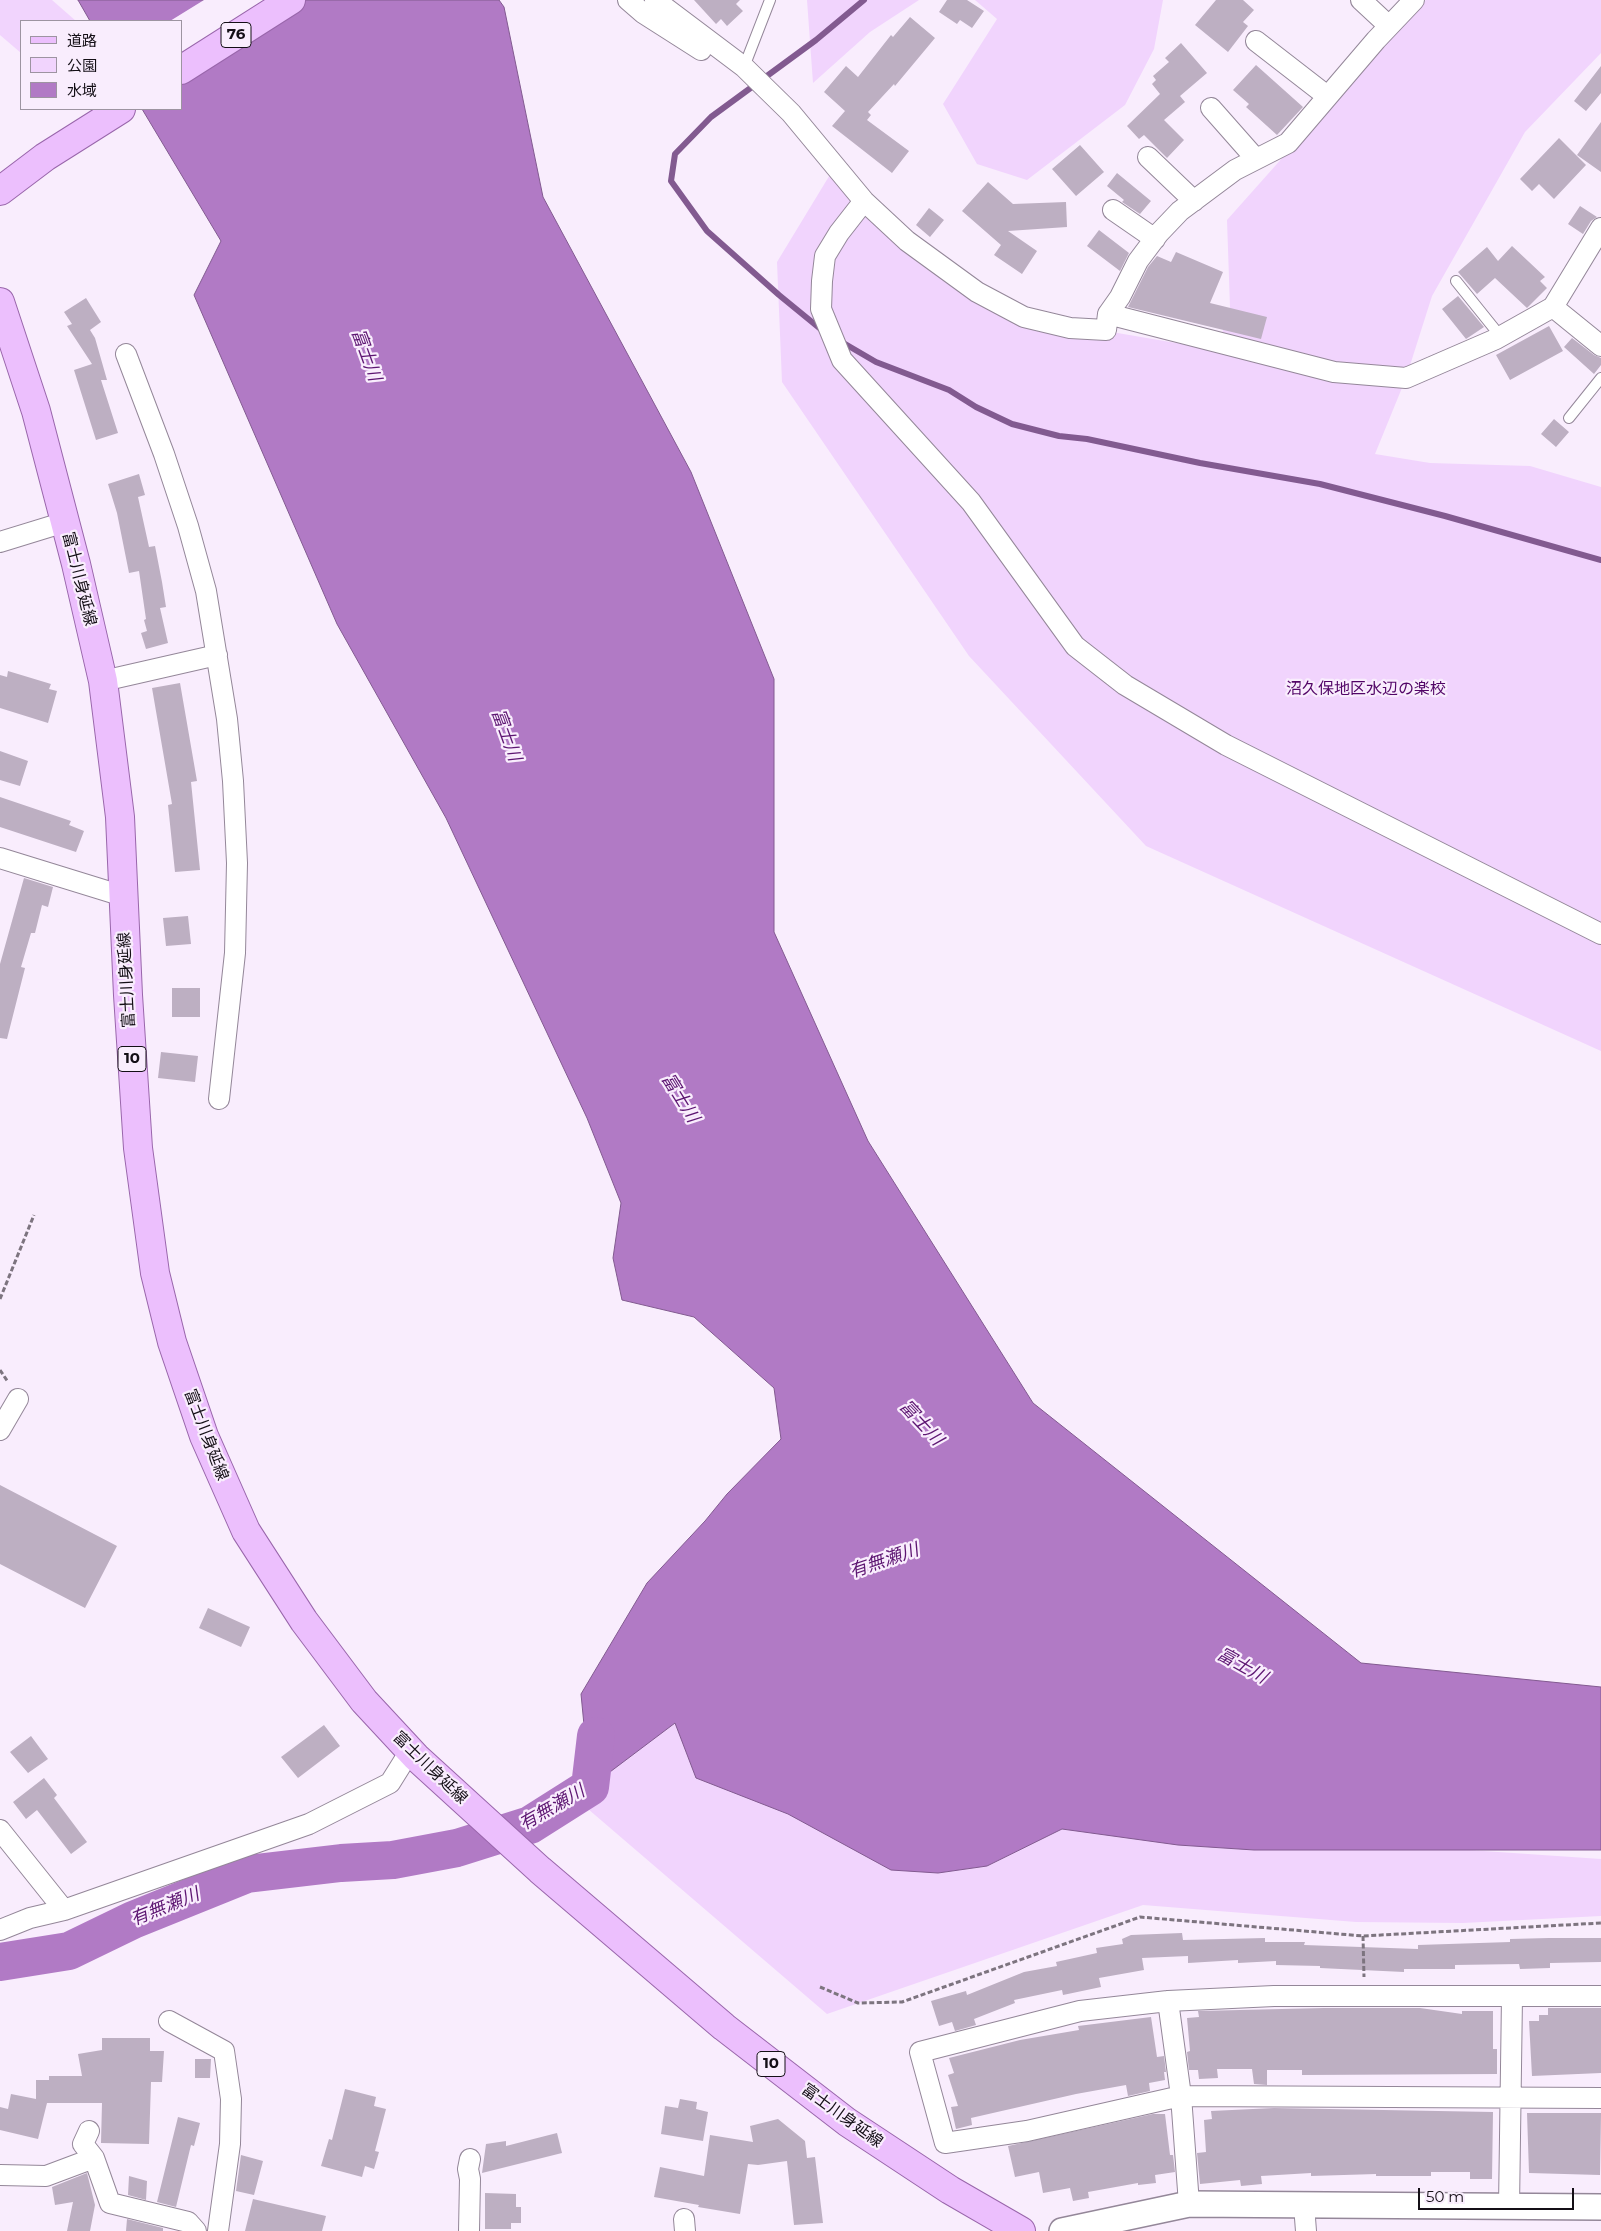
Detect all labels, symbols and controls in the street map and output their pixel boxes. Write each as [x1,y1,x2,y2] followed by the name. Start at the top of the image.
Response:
[20,20,182,110] legend
[221,22,251,48] road number: 76
[67,31,97,50] text: 道路
[67,56,97,75] text: 公園
[67,81,97,100] text: 水域
[347,326,385,384] water label: 富士川
[58,530,100,628] street label: 富士川身延線
[1286,679,1446,699] park label: 沼久保地区水辺の楽校
[487,706,525,764] water label: 富士川
[115,932,139,1028] street label: 富士川身延線
[118,1046,146,1072] road number: 10
[657,1069,703,1127] water label: 富士川
[180,1387,232,1483] street label: 富士川身延線
[895,1396,947,1450] water label: 富士川
[846,1539,922,1583] water label: 有無瀬川
[1213,1643,1271,1689] water label: 富士川
[389,1728,471,1808] street label: 富士川身延線
[515,1781,589,1835] water label: 有無瀬川
[128,1884,202,1930] water label: 有無瀬川
[757,2052,785,2076] road number: 10
[798,2080,886,2152] street label: 富士川身延線
[1421,2178,1577,2210] scale bar
[1426,2187,1464,2206] text: 50 m

